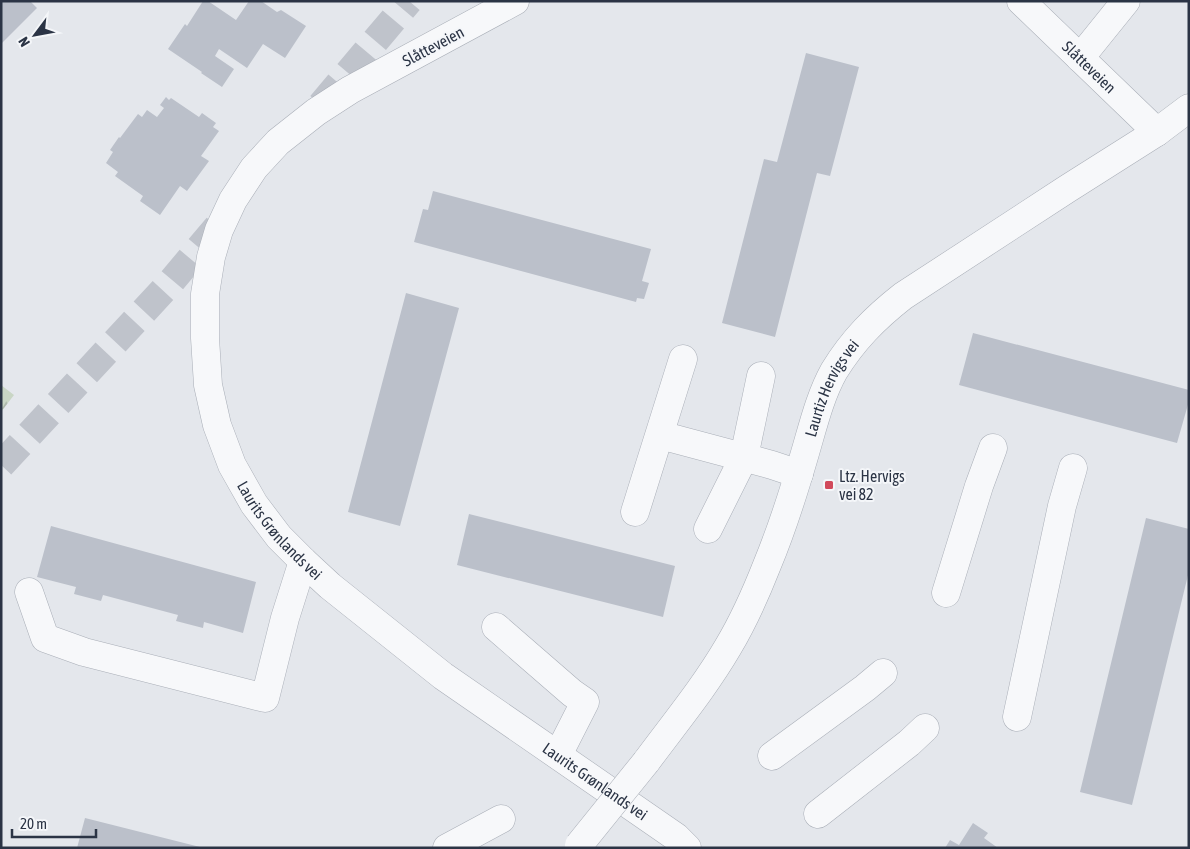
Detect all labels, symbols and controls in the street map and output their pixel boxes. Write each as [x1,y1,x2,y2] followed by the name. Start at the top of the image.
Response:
[10,10,60,60] north arrow
[399,22,467,70] street label: Slåtteveien
[15,34,33,50] text: N
[1059,37,1120,97] street label: Slåtteveien
[801,336,862,439] street label: Laurtiz Hervigs vei
[839,467,905,503] place label: Ltz. Hervigs vei 82
[234,478,326,583] street label: Laurits Grønlands vei
[823,479,835,491] marker: Ltz. Hervigs vei 82
[539,739,651,824] street label: Laurits Grønlands vei
[12,806,96,838] scale bar
[20,815,47,832] text: 20 m

